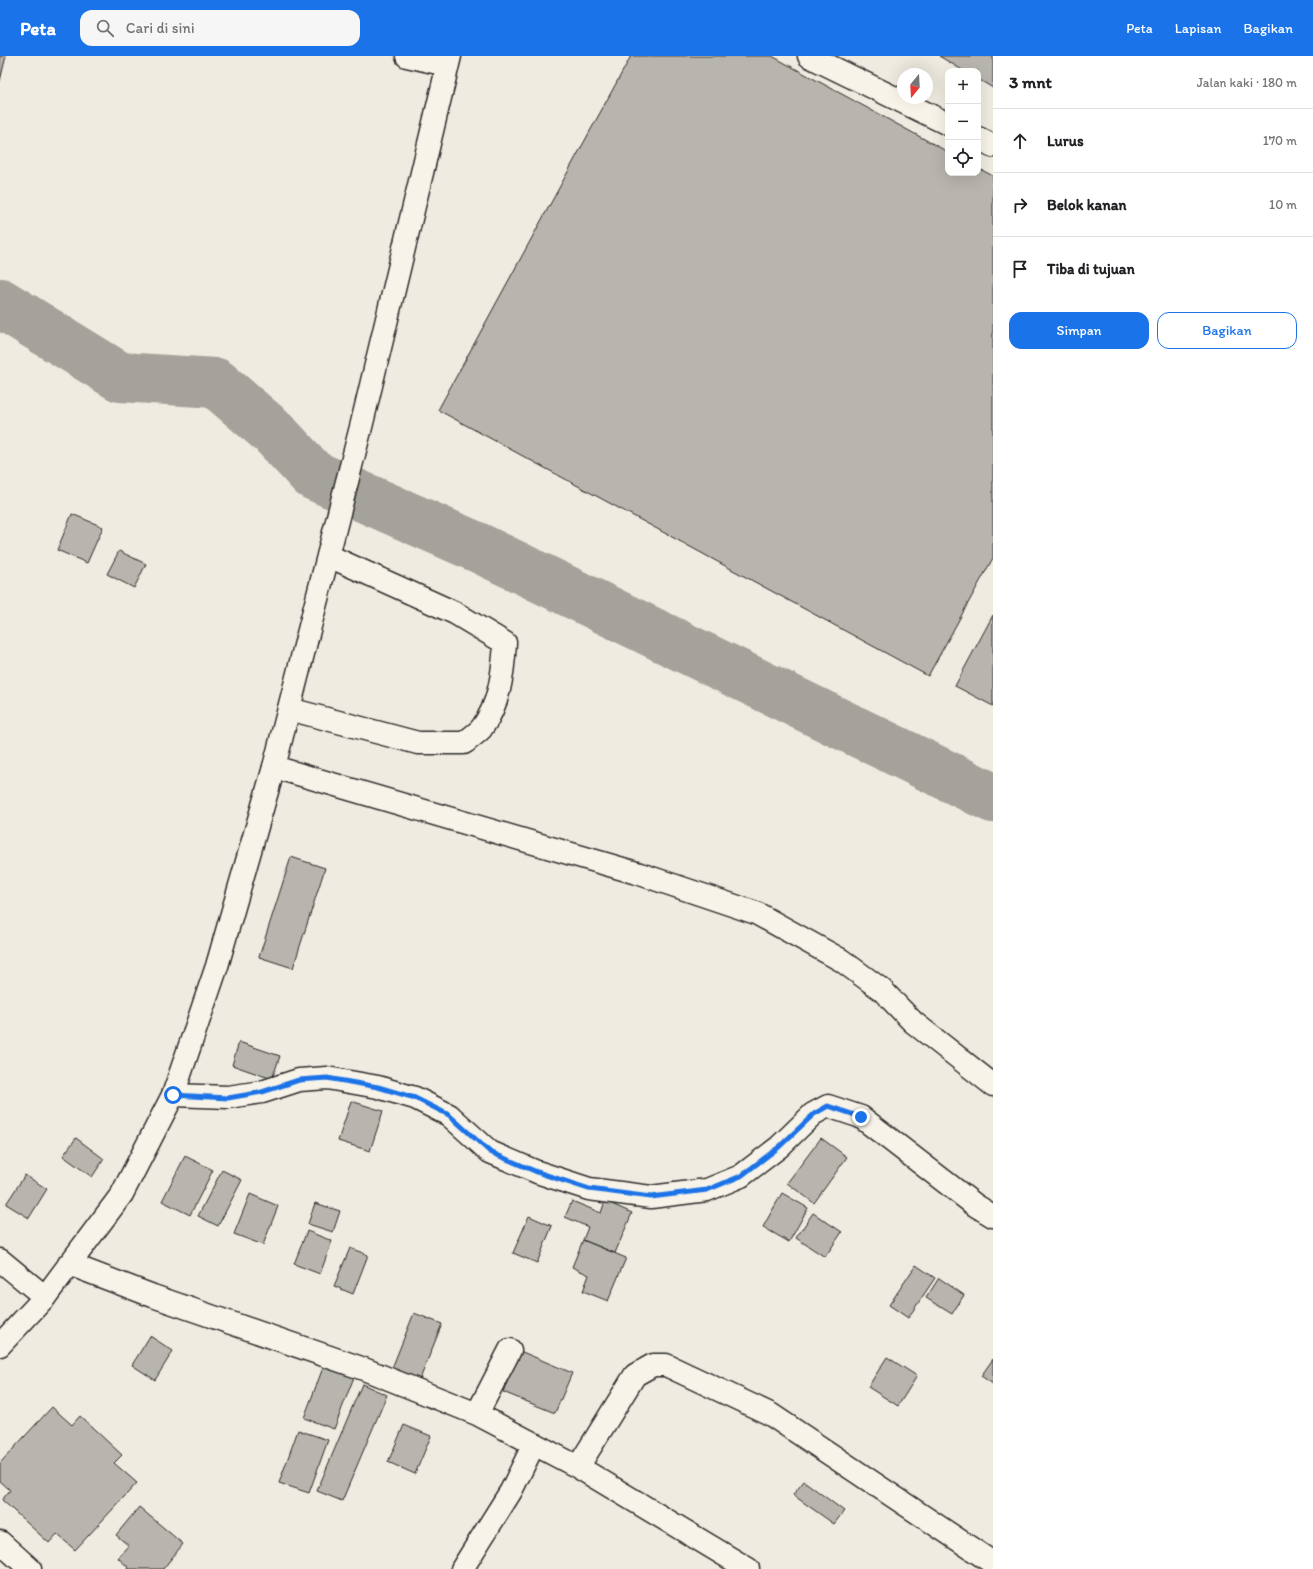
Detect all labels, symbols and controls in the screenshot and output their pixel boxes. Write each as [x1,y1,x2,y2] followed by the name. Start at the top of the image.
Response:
[80,10,360,46] search box
[20,17,56,40] text: Peta
[94,17,116,39] icon: search
[126,19,195,37] text: Cari di sini
[1126,20,1153,37] text: Peta
[1175,20,1222,37] text: Lapisan
[1244,20,1293,37] text: Bagikan
[897,68,933,104] north arrow
[945,68,981,176] map controls
[945,68,981,104] button: +
[1009,72,1052,92] text: 3 mnt
[1197,75,1297,90] text: Jalan kaki · 180 m
[945,104,981,140] button: −
[1009,130,1031,152] icon: ahead
[1047,132,1084,150] text: Lurus
[1263,133,1297,148] text: 170 m
[945,140,981,176] button: locate
[1009,194,1031,216] icon: right
[1047,196,1127,214] text: Belok kanan
[1269,197,1297,212] text: 10 m
[1009,258,1031,280] icon: arrive
[1047,260,1135,278] text: Tiba di tujuan
[1009,312,1149,349] button: Simpan
[1157,312,1297,349] button: Bagikan
[164,1086,182,1104] route start
[852,1108,870,1126] route end

